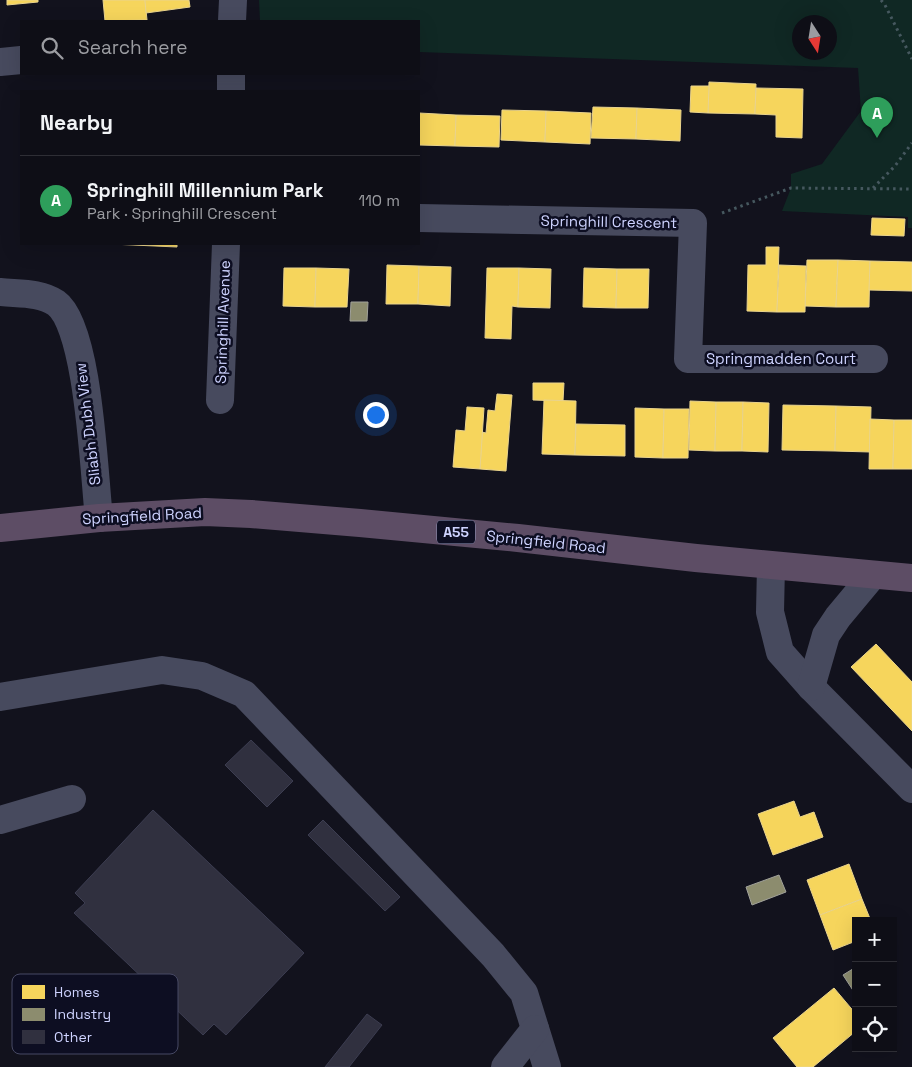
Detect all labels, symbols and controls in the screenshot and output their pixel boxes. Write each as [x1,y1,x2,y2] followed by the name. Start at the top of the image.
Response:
[792,15,837,60] north arrow
[20,20,420,75] search box
[38,34,66,62] icon: search
[78,35,188,60] text: Search here
[861,97,893,138] pin: A
[40,109,113,136] text: Nearby
[87,178,323,203] text: Springhill Millennium Park
[51,190,61,211] text: A
[358,190,400,211] text: 110 m
[87,203,277,224] text: Park · Springhill Crescent
[541,211,678,232] street label: Springhill Crescent
[211,260,234,384] street label: Springhill Avenue
[706,349,856,368] street label: Springmadden Court
[71,362,104,486] street label: Sliabh Dubh View
[363,402,389,428] your location
[82,503,202,528] street label: Springfield Road
[437,520,475,544] road number: A55
[485,526,607,557] street label: Springfield Road
[852,917,897,1052] map controls
[852,917,897,962] button: +
[852,962,897,1007] button: −
[12,974,178,1054] legend
[54,983,100,1001] text: Homes
[54,1005,111,1023] text: Industry
[852,1007,897,1052] button: locate
[54,1028,92,1046] text: Other

